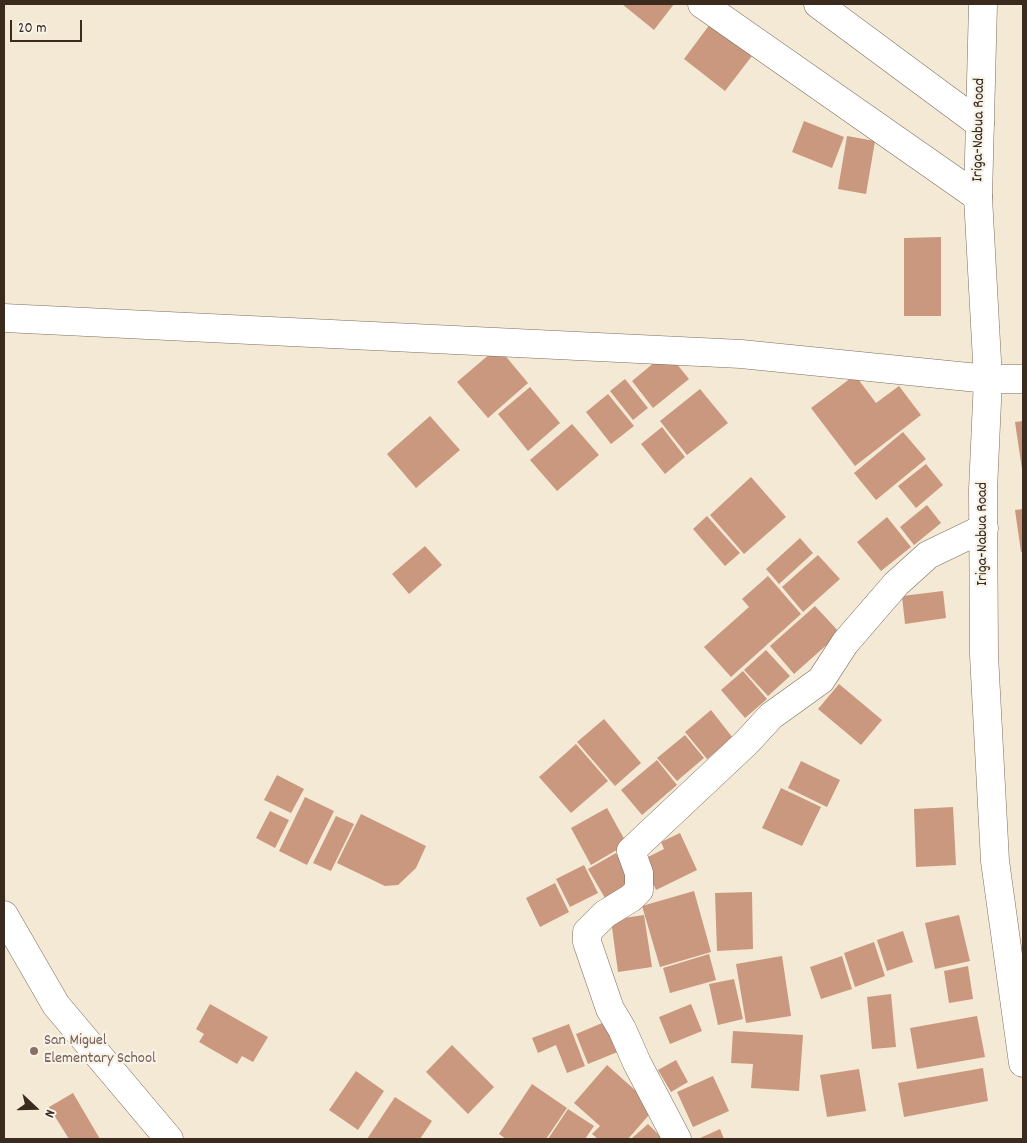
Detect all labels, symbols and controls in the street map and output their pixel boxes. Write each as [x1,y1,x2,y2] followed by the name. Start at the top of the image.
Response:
[12,10,85,42] scale bar
[18,18,46,40] text: 20 m
[969,78,991,182] street label: Iriga-Nabua Road
[974,482,994,586] street label: Iriga-Nabua Road
[44,1032,156,1070] place label: San Miguel Elementary School
[28,1045,40,1057] marker: San Miguel Elementary School
[10,1083,60,1133] north arrow
[38,1107,60,1120] text: N

